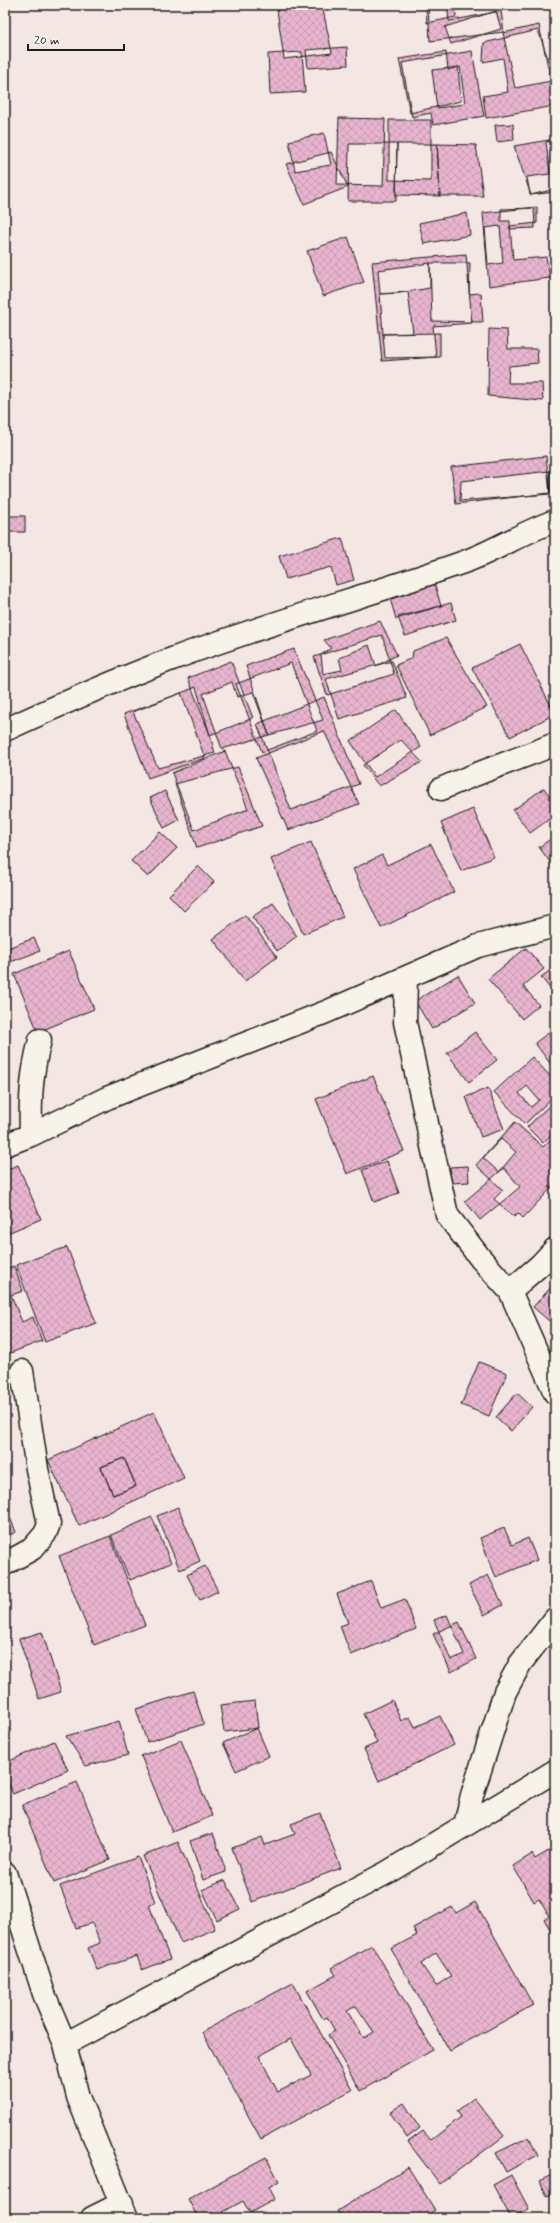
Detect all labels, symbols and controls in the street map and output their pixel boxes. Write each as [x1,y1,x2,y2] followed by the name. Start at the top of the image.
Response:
[28,26,124,52] scale bar
[34,33,60,49] text: 20 m

